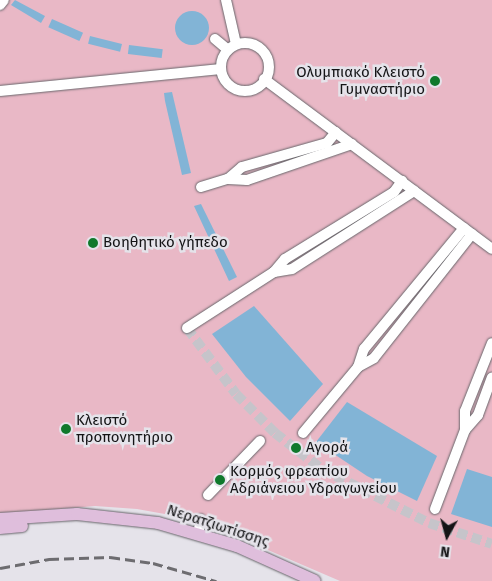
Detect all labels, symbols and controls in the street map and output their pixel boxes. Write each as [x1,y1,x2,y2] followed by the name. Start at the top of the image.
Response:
[296,63,425,98] place label: Ολυμπιακό Κλειστό Γυμναστήριο
[429,75,441,87] marker: Ολυμπιακό Κλειστό Γυμναστήριο
[103,234,228,252] place label: Βοηθητικό γήπεδο
[87,237,99,249] marker: Βοηθητικό γήπεδο
[76,411,173,446] place label: Κλειστό προπονητήριο
[60,423,72,435] marker: Κλειστό προπονητήριο
[306,439,348,457] place label: Αγορά
[290,442,302,454] marker: Αγορά
[230,462,397,497] place label: Κορμός φρεατίου Αδριάνειου Υδραγωγείου
[214,474,226,486] marker: Κορμός φρεατίου Αδριάνειου Υδραγωγείου
[165,501,271,551] street label: Νερατζιωτίσσης
[422,511,472,561] north arrow
[439,542,451,560] text: N

